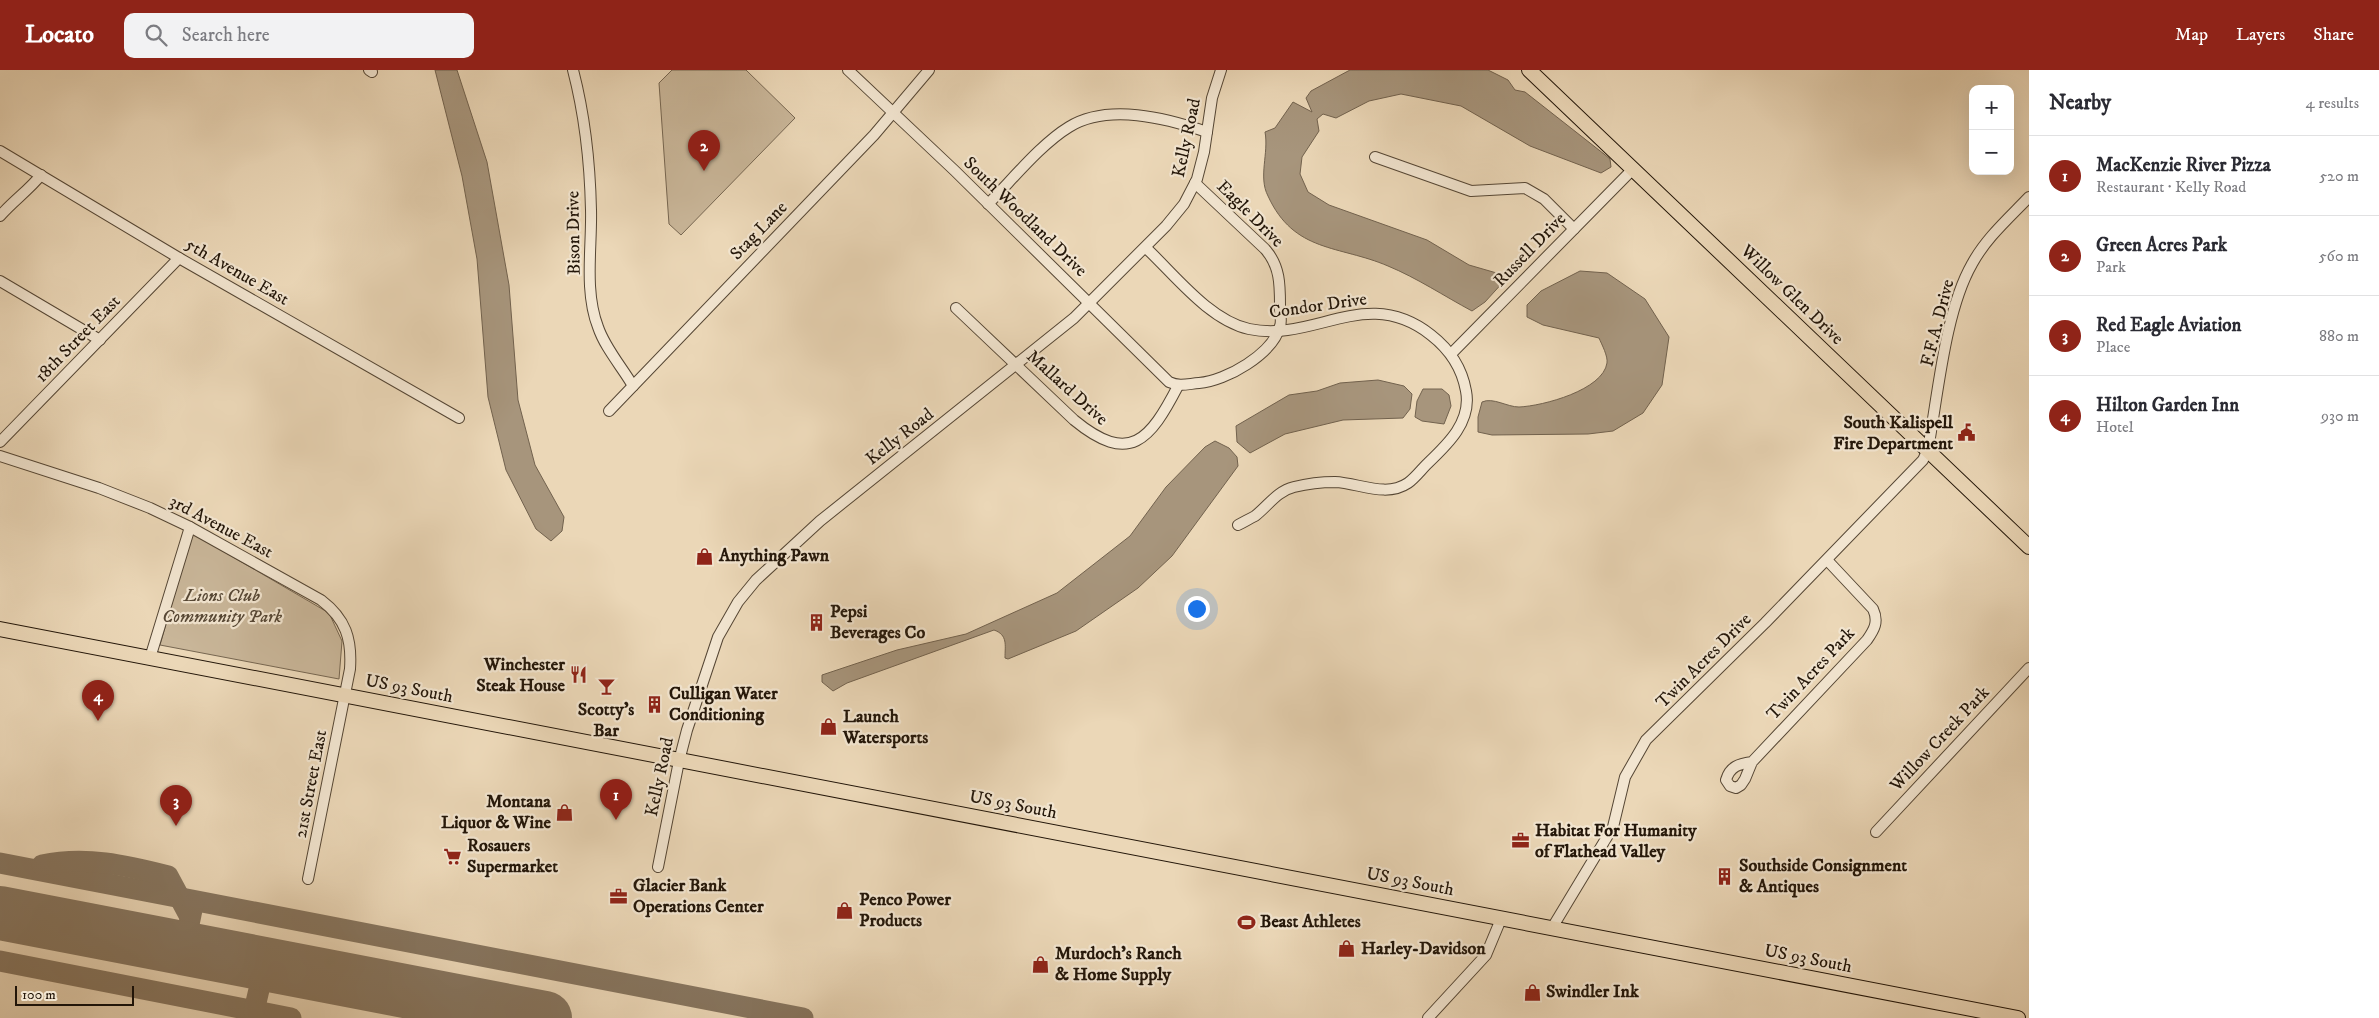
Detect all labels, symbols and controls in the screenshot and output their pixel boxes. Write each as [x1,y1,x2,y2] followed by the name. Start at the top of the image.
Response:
[124,13,474,58] search box
[25,20,94,50] text: Locato
[142,21,170,49] icon: search
[182,24,270,47] text: Search here
[2175,24,2208,46] text: Map
[2236,24,2285,46] text: Layers
[2313,24,2354,46] text: Share
[1969,85,2014,175] map controls
[1969,85,2014,130] button: +
[2049,90,2111,116] text: Nearby
[2306,93,2359,113] text: 4 results
[1168,96,1206,180] street label: Kelly Road
[688,130,720,171] pin: 2
[1969,130,2014,175] button: −
[959,152,1091,282] street label: South Woodland Drive
[2096,154,2271,177] text: MacKenzie River Pizza
[2062,166,2068,186] text: 1
[2319,166,2359,186] text: 520 m
[1212,176,1288,252] street label: Eagle Drive
[2096,177,2246,197] text: Restaurant · Kelly Road
[562,191,586,275] street label: Bison Drive
[726,197,792,265] street label: Stag Lane
[1489,208,1571,292] street label: Russell Drive
[181,233,293,311] street label: 5th Avenue East
[2096,234,2227,257] text: Green Acres Park
[1735,240,1848,350] street label: Willow Glen Drive
[2061,246,2069,266] text: 2
[2319,246,2359,266] text: 560 m
[2096,257,2126,277] text: Park
[1917,277,1959,369] street label: F.F.A. Drive
[1268,288,1368,324] street label: Condor Drive
[31,290,125,387] street label: 18th Street East
[2096,314,2242,337] text: Red Eagle Aviation
[2062,326,2068,346] text: 3
[2319,326,2359,346] text: 880 m
[2096,337,2130,357] text: Place
[1022,346,1112,430] street label: Mallard Drive
[2096,394,2239,417] text: Hilton Garden Inn
[862,404,938,470] street label: Kelly Road
[2060,406,2070,426] text: 4
[2321,406,2359,426] text: 930 m
[1833,412,1954,455] place label: South Kalispell Fire Department
[2096,417,2134,437] text: Hotel
[1957,423,1977,443] public building icon: South Kalispell Fire Department
[165,490,277,564] street label: 3rd Avenue East
[718,545,830,567] place label: Anything Pawn
[695,546,715,566] shop icon: Anything Pawn
[162,585,283,628] park label: Lions Club Community Park
[1184,596,1210,622] your location
[830,601,926,644] place label: Pepsi Beverages Co
[1652,609,1756,713] street label: Twin Acres Drive
[806,612,826,632] building icon: Pepsi Beverages Co
[1762,623,1860,725] street label: Twin Acres Park
[476,654,566,697] place label: Winchester Steak House
[569,665,589,685] restaurant icon: Winchester Steak House
[363,670,455,708] street label: US 93 South
[596,677,616,697] bar icon: Scotty's Bar
[82,680,114,721] pin: 4
[1885,682,1994,797] street label: Willow Creek Park
[669,683,778,726] place label: Culligan Water Conditioning
[645,694,665,714] building icon: Culligan Water Conditioning
[578,699,634,742] place label: Scotty's Bar
[842,706,928,749] place label: Launch Watersports
[819,717,839,737] shop icon: Launch Watersports
[290,728,332,840] street label: 21st Street East
[641,735,679,819] street label: Kelly Road
[600,779,632,820] pin: 1
[160,785,192,826] pin: 3
[967,786,1059,824] street label: US 93 South
[441,791,552,834] place label: Montana Liquor & Wine
[555,802,575,822] shop icon: Montana Liquor & Wine
[1535,820,1697,863] place label: Habitat For Humanity of Flathead Valley
[1511,831,1531,851] office icon: Habitat For Humanity of Flathead Valley
[467,835,558,878] place label: Rosauers Supermarket
[443,846,463,866] supermarket icon: Rosauers Supermarket
[1739,855,1907,898] place label: Southside Consignment & Antiques
[1364,863,1456,901] street label: US 93 South
[1715,866,1735,886] building icon: Southside Consignment & Antiques
[633,875,764,918] place label: Glacier Bank Operations Center
[609,886,629,906] office icon: Glacier Bank Operations Center
[859,889,951,932] place label: Penco Power Products
[835,900,855,920] shop icon: Penco Power Products
[1260,911,1361,933] place label: Beast Athletes
[1236,912,1256,932] sports icon: Beast Athletes
[1361,938,1486,960] place label: Harley-Davidson
[1337,939,1357,959] shop icon: Harley-Davidson
[1762,940,1854,978] street label: US 93 South
[1055,943,1182,986] place label: Murdoch's Ranch & Home Supply
[1031,954,1051,974] shop icon: Murdoch's Ranch & Home Supply
[1546,981,1640,1003] place label: Swindler Ink
[1522,982,1542,1002] shop icon: Swindler Ink
[15,983,134,1006] scale bar
[22,986,56,1004] text: 100 m

